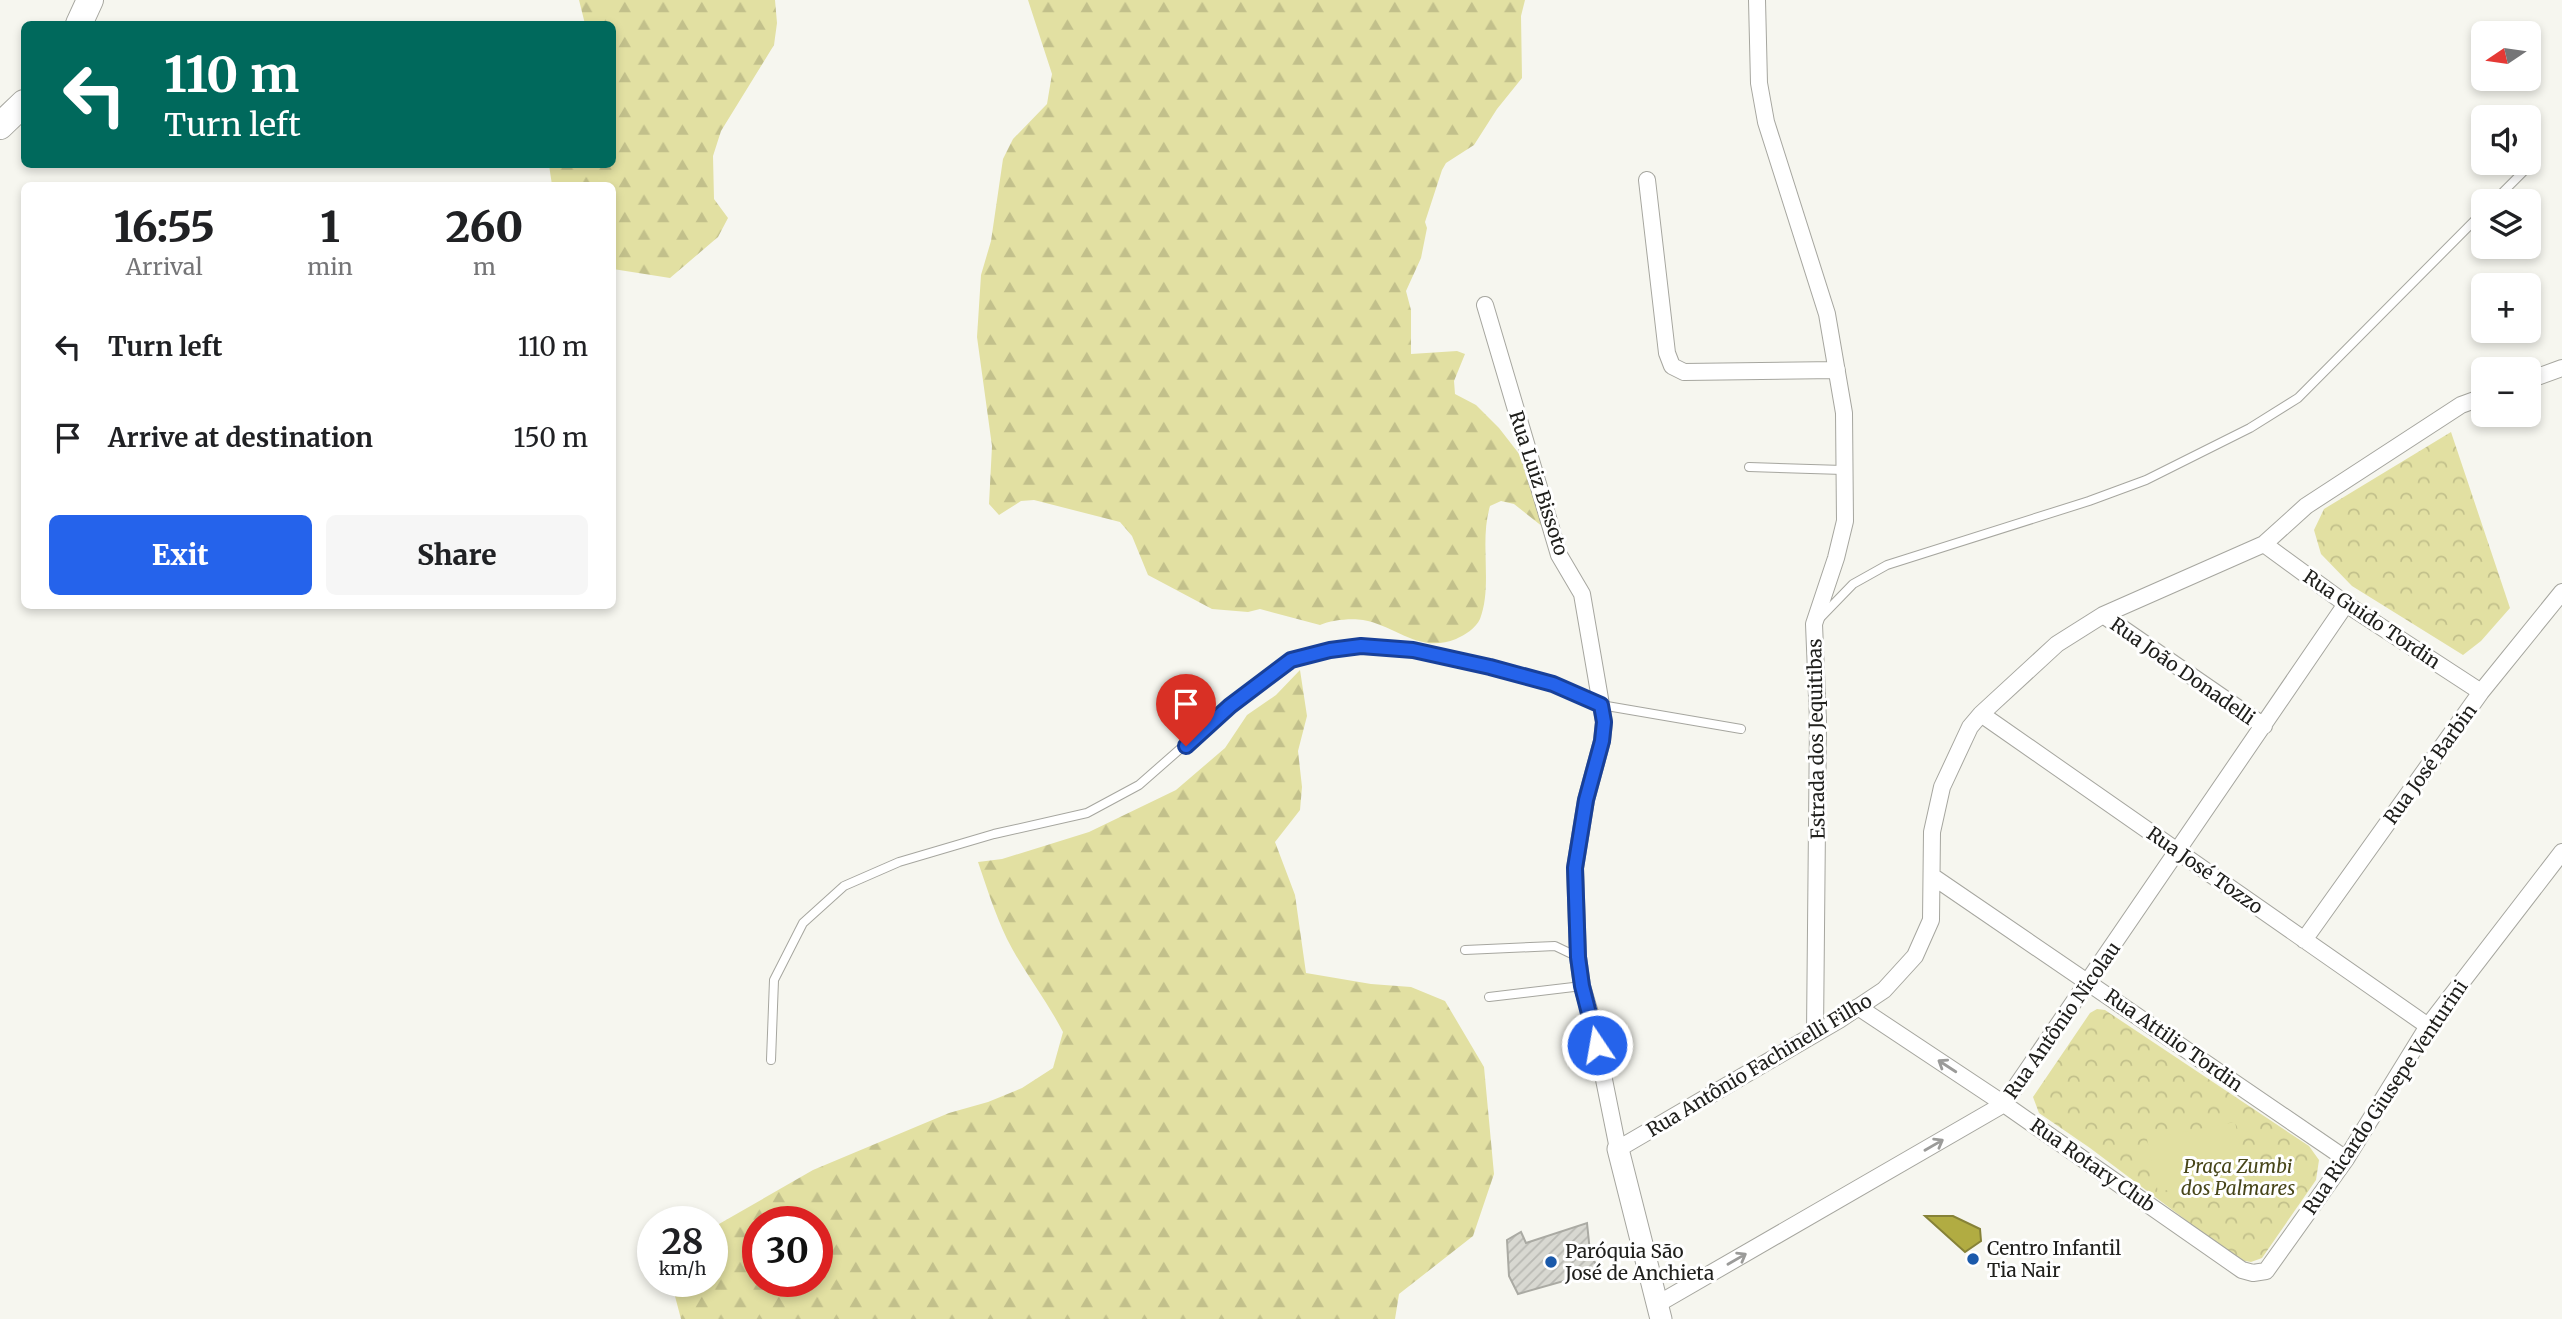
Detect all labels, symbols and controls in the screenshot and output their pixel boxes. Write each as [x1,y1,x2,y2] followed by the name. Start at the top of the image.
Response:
[2471,21,2541,91] north arrow
[2471,21,2541,427] map controls
[164,44,299,105] text: 110 m
[49,49,140,140] icon: left
[164,105,301,145] text: Turn left
[2471,105,2541,175] button: sound
[2471,189,2541,259] button: layers
[114,201,215,253] text: 16:55
[320,201,340,253] text: 1
[445,201,523,253] text: 260
[126,252,203,281] text: Arrival
[307,252,353,281] text: min
[473,252,496,281] text: m
[2471,273,2541,343] button: +
[49,328,87,366] icon: left
[108,330,222,363] text: Turn left
[518,330,588,363] text: 110 m
[2471,357,2541,427] button: −
[1504,408,1574,558] street label: Rua Luiz Bissoto
[49,419,87,457] icon: arrive
[108,421,373,454] text: Arrive at destination
[514,421,588,454] text: 150 m
[49,515,312,595] button: Exit
[326,515,588,595] button: Share
[2299,564,2445,674] street label: Rua Guido Tordin
[2106,612,2260,730] street label: Rua João Donadelli
[1802,638,1830,840] street label: Estrada dos Jequitibas
[1156,674,1216,746] pin
[1167,685,1205,723] icon: arrive
[2378,699,2482,829] street label: Rua José Barbin
[2142,821,2268,919] street label: Rua José Tozzo
[1999,937,2125,1103] street label: Rua Antônio Nicolau
[2297,975,2473,1219] street label: Rua Ricardo Giusepe Venturini
[2100,983,2248,1097] street label: Rua Attilio Tordin
[1642,988,1876,1142] street label: Rua Antônio Fachinelli Filho
[1560,1008,1634,1082] position arrow
[1938,1059,1958,1073] one-way arrow
[2026,1113,2160,1217] street label: Rua Rotary Club
[1923,1138,1944,1151] one-way arrow
[2181,1154,2295,1200] park label: Praça Zumbi dos Palmares
[742,1206,833,1297] speed limit sign: 30
[661,1220,704,1264] text: 28
[1987,1236,2121,1282] place label: Centro Infantil Tia Nair
[1564,1239,1714,1285] place label: Paróquia São José de Anchieta
[1726,1251,1746,1265] one-way arrow
[1965,1251,1981,1267] marker: Centro Infantil Tia Nair
[1543,1254,1559,1270] marker: Paróquia São José de Anchieta
[659,1257,706,1280] text: km/h

